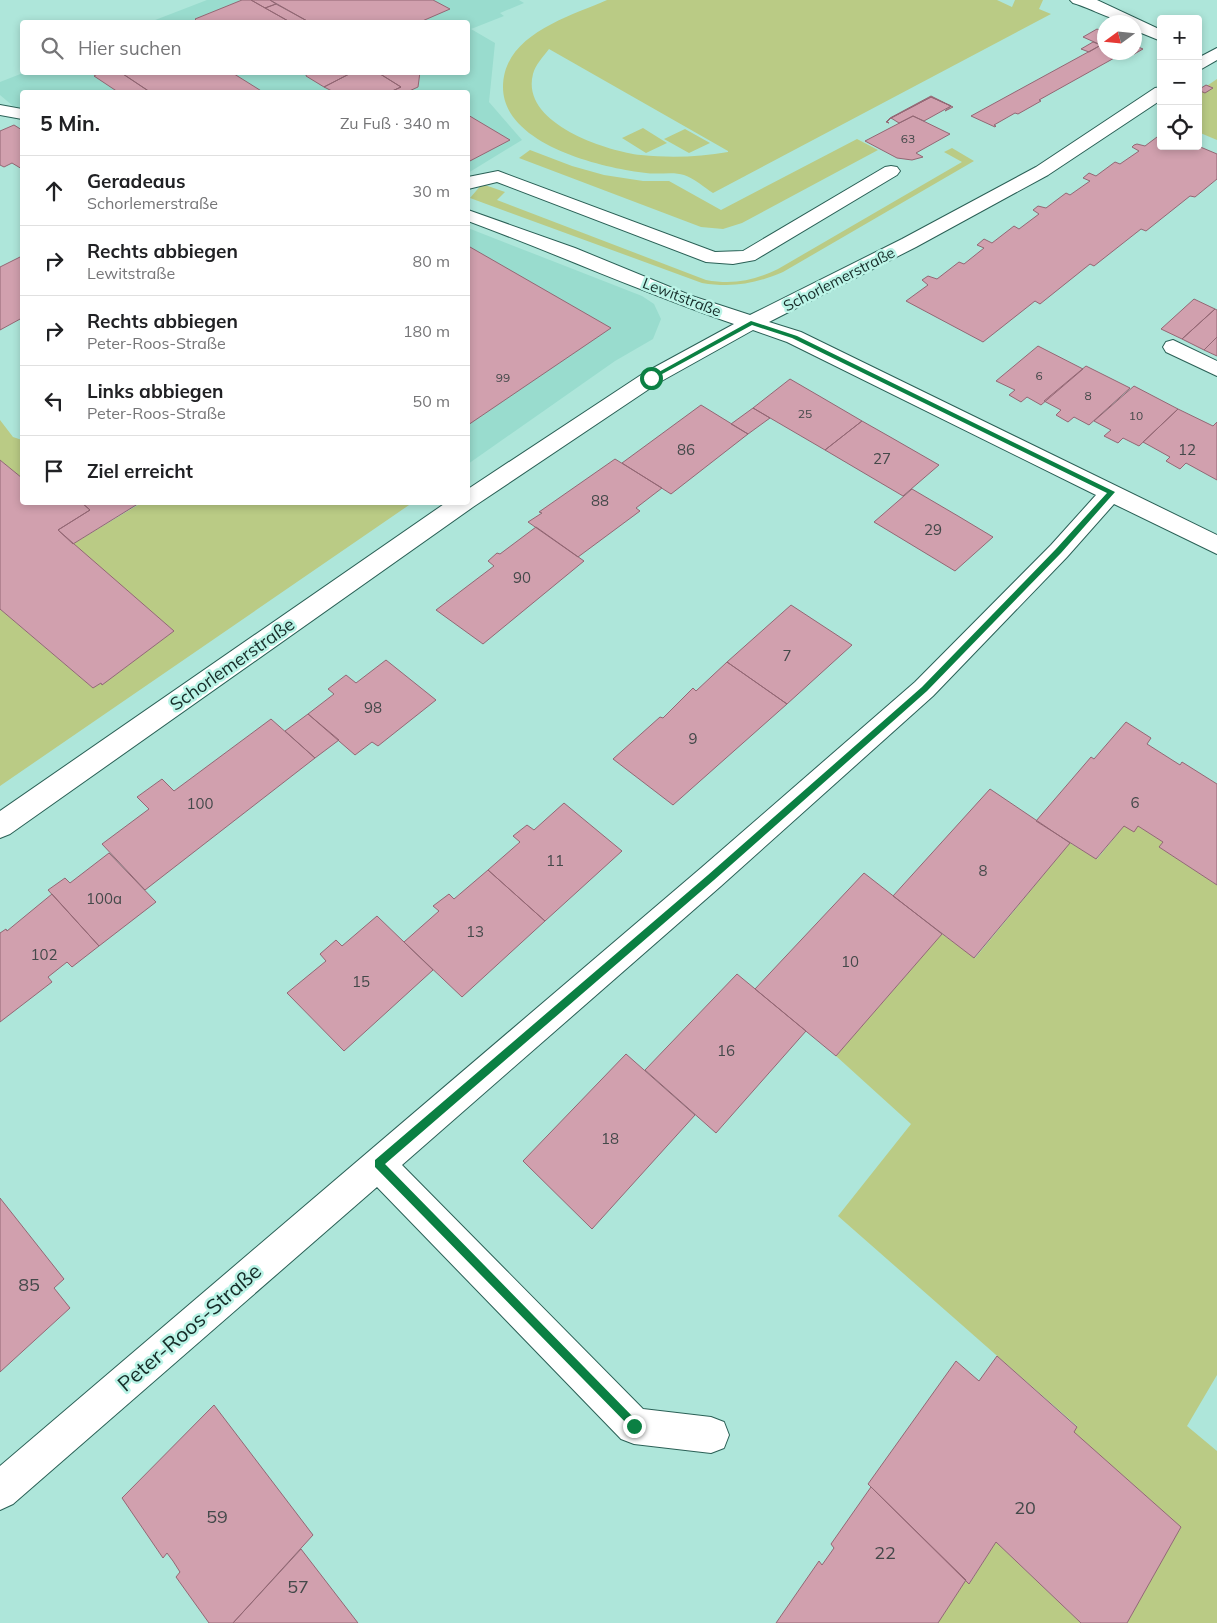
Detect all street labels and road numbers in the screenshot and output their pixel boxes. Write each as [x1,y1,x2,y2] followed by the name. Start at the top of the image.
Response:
[780,243,898,315] street label: Schorlemerstraße
[640,273,724,321] street label: Lewitstraße
[165,612,299,716] street label: Schorlemerstraße
[112,1258,266,1396] street label: Peter-Roos-Straße

